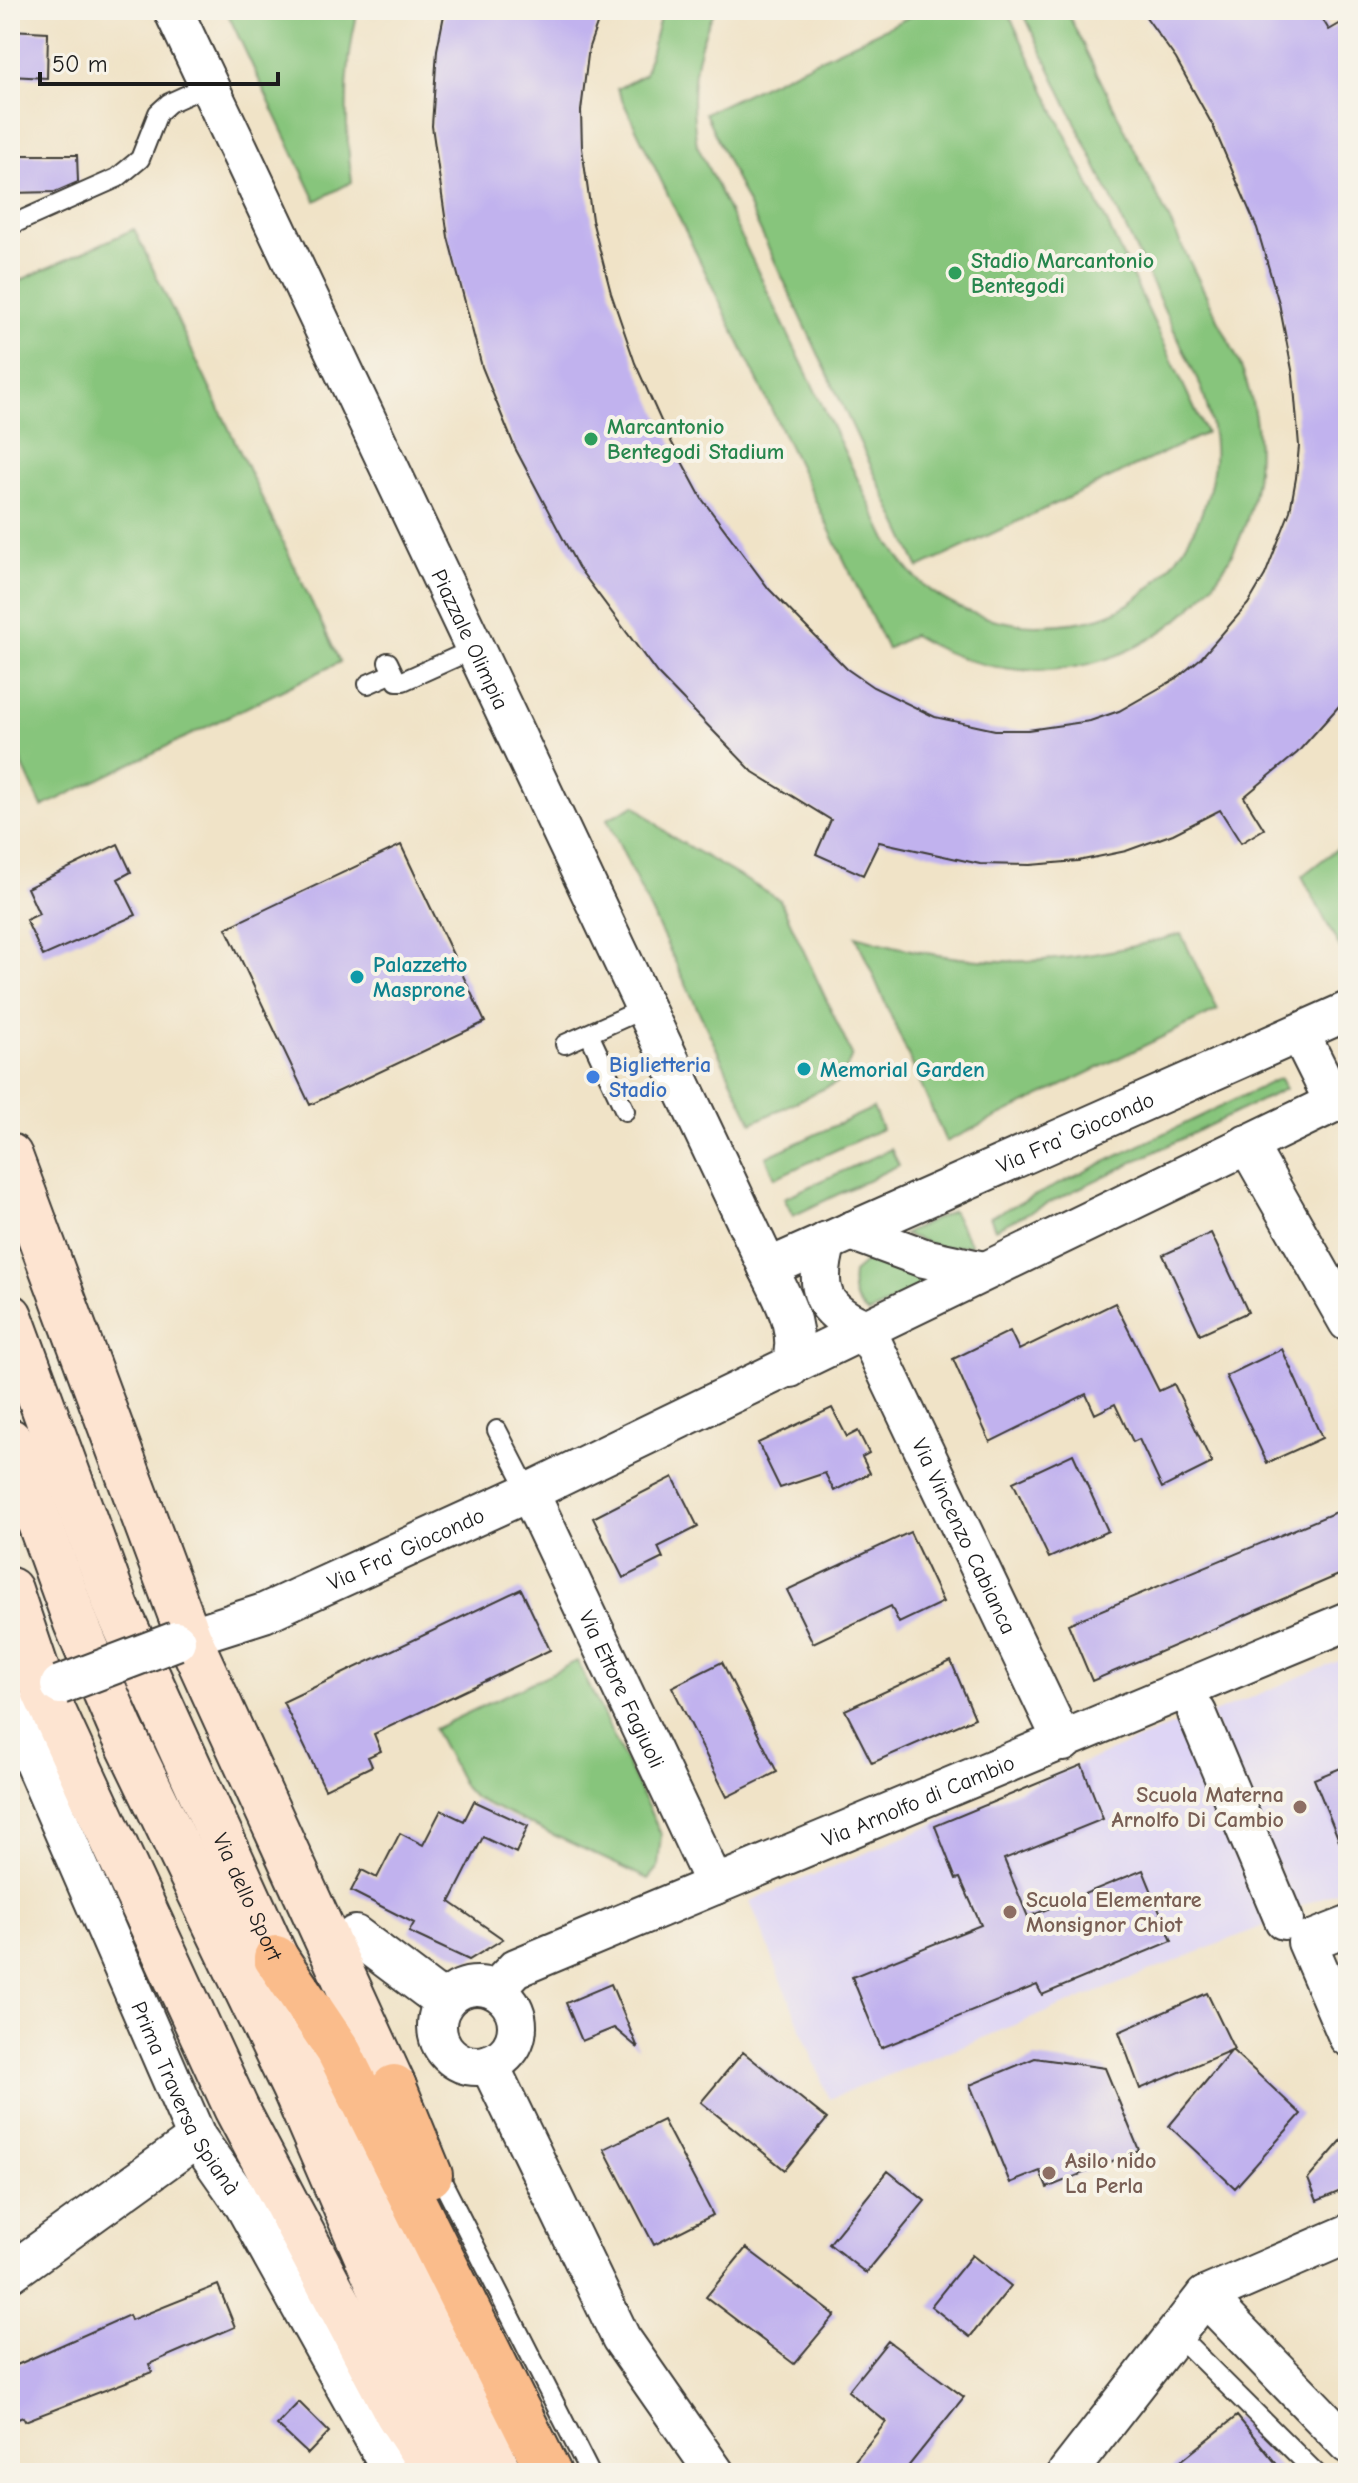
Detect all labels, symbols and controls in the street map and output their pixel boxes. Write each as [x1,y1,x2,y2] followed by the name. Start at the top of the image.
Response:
[40,36,278,86] scale bar
[52,50,108,78] text: 50 m
[971,248,1154,299] place label: Stadio Marcantonio Bentegodi
[946,264,964,282] marker: Stadio Marcantonio Bentegodi
[607,414,784,465] place label: Marcantonio Bentegodi Stadium
[582,430,600,448] marker: Marcantonio Bentegodi Stadium
[425,565,514,714] street label: Piazzale Olimpia
[373,952,467,1003] place label: Palazzetto Masprone
[348,968,366,986] marker: Palazzetto Masprone
[609,1052,711,1103] place label: Biglietteria Stadio
[820,1057,985,1083] place label: Memorial Garden
[795,1060,813,1078] marker: Memorial Garden
[584,1068,602,1086] marker: Biglietteria Stadio
[993,1087,1158,1179] street label: Via Fra' Giocondo
[906,1435,1022,1638] street label: Via Vincenzo Cabianca
[323,1502,489,1596] street label: Via Fra' Giocondo
[573,1606,670,1772] street label: Via Ettore Fagiuoli
[818,1750,1018,1853] street label: Via Arnolfo di Cambio
[1112,1782,1284,1833] place label: Scuola Materna Arnolfo Di Cambio
[1291,1798,1309,1816] marker: Scuola Materna Arnolfo Di Cambio
[207,1829,288,1966] street label: Via dello Sport
[1026,1887,1202,1938] place label: Scuola Elementare Monsignor Chiot
[1001,1903,1019,1921] marker: Scuola Elementare Monsignor Chiot
[125,1997,245,2200] street label: Prima Traversa Spianà
[1065,2148,1156,2199] place label: Asilo nido La Perla
[1040,2164,1058,2182] marker: Asilo nido La Perla

